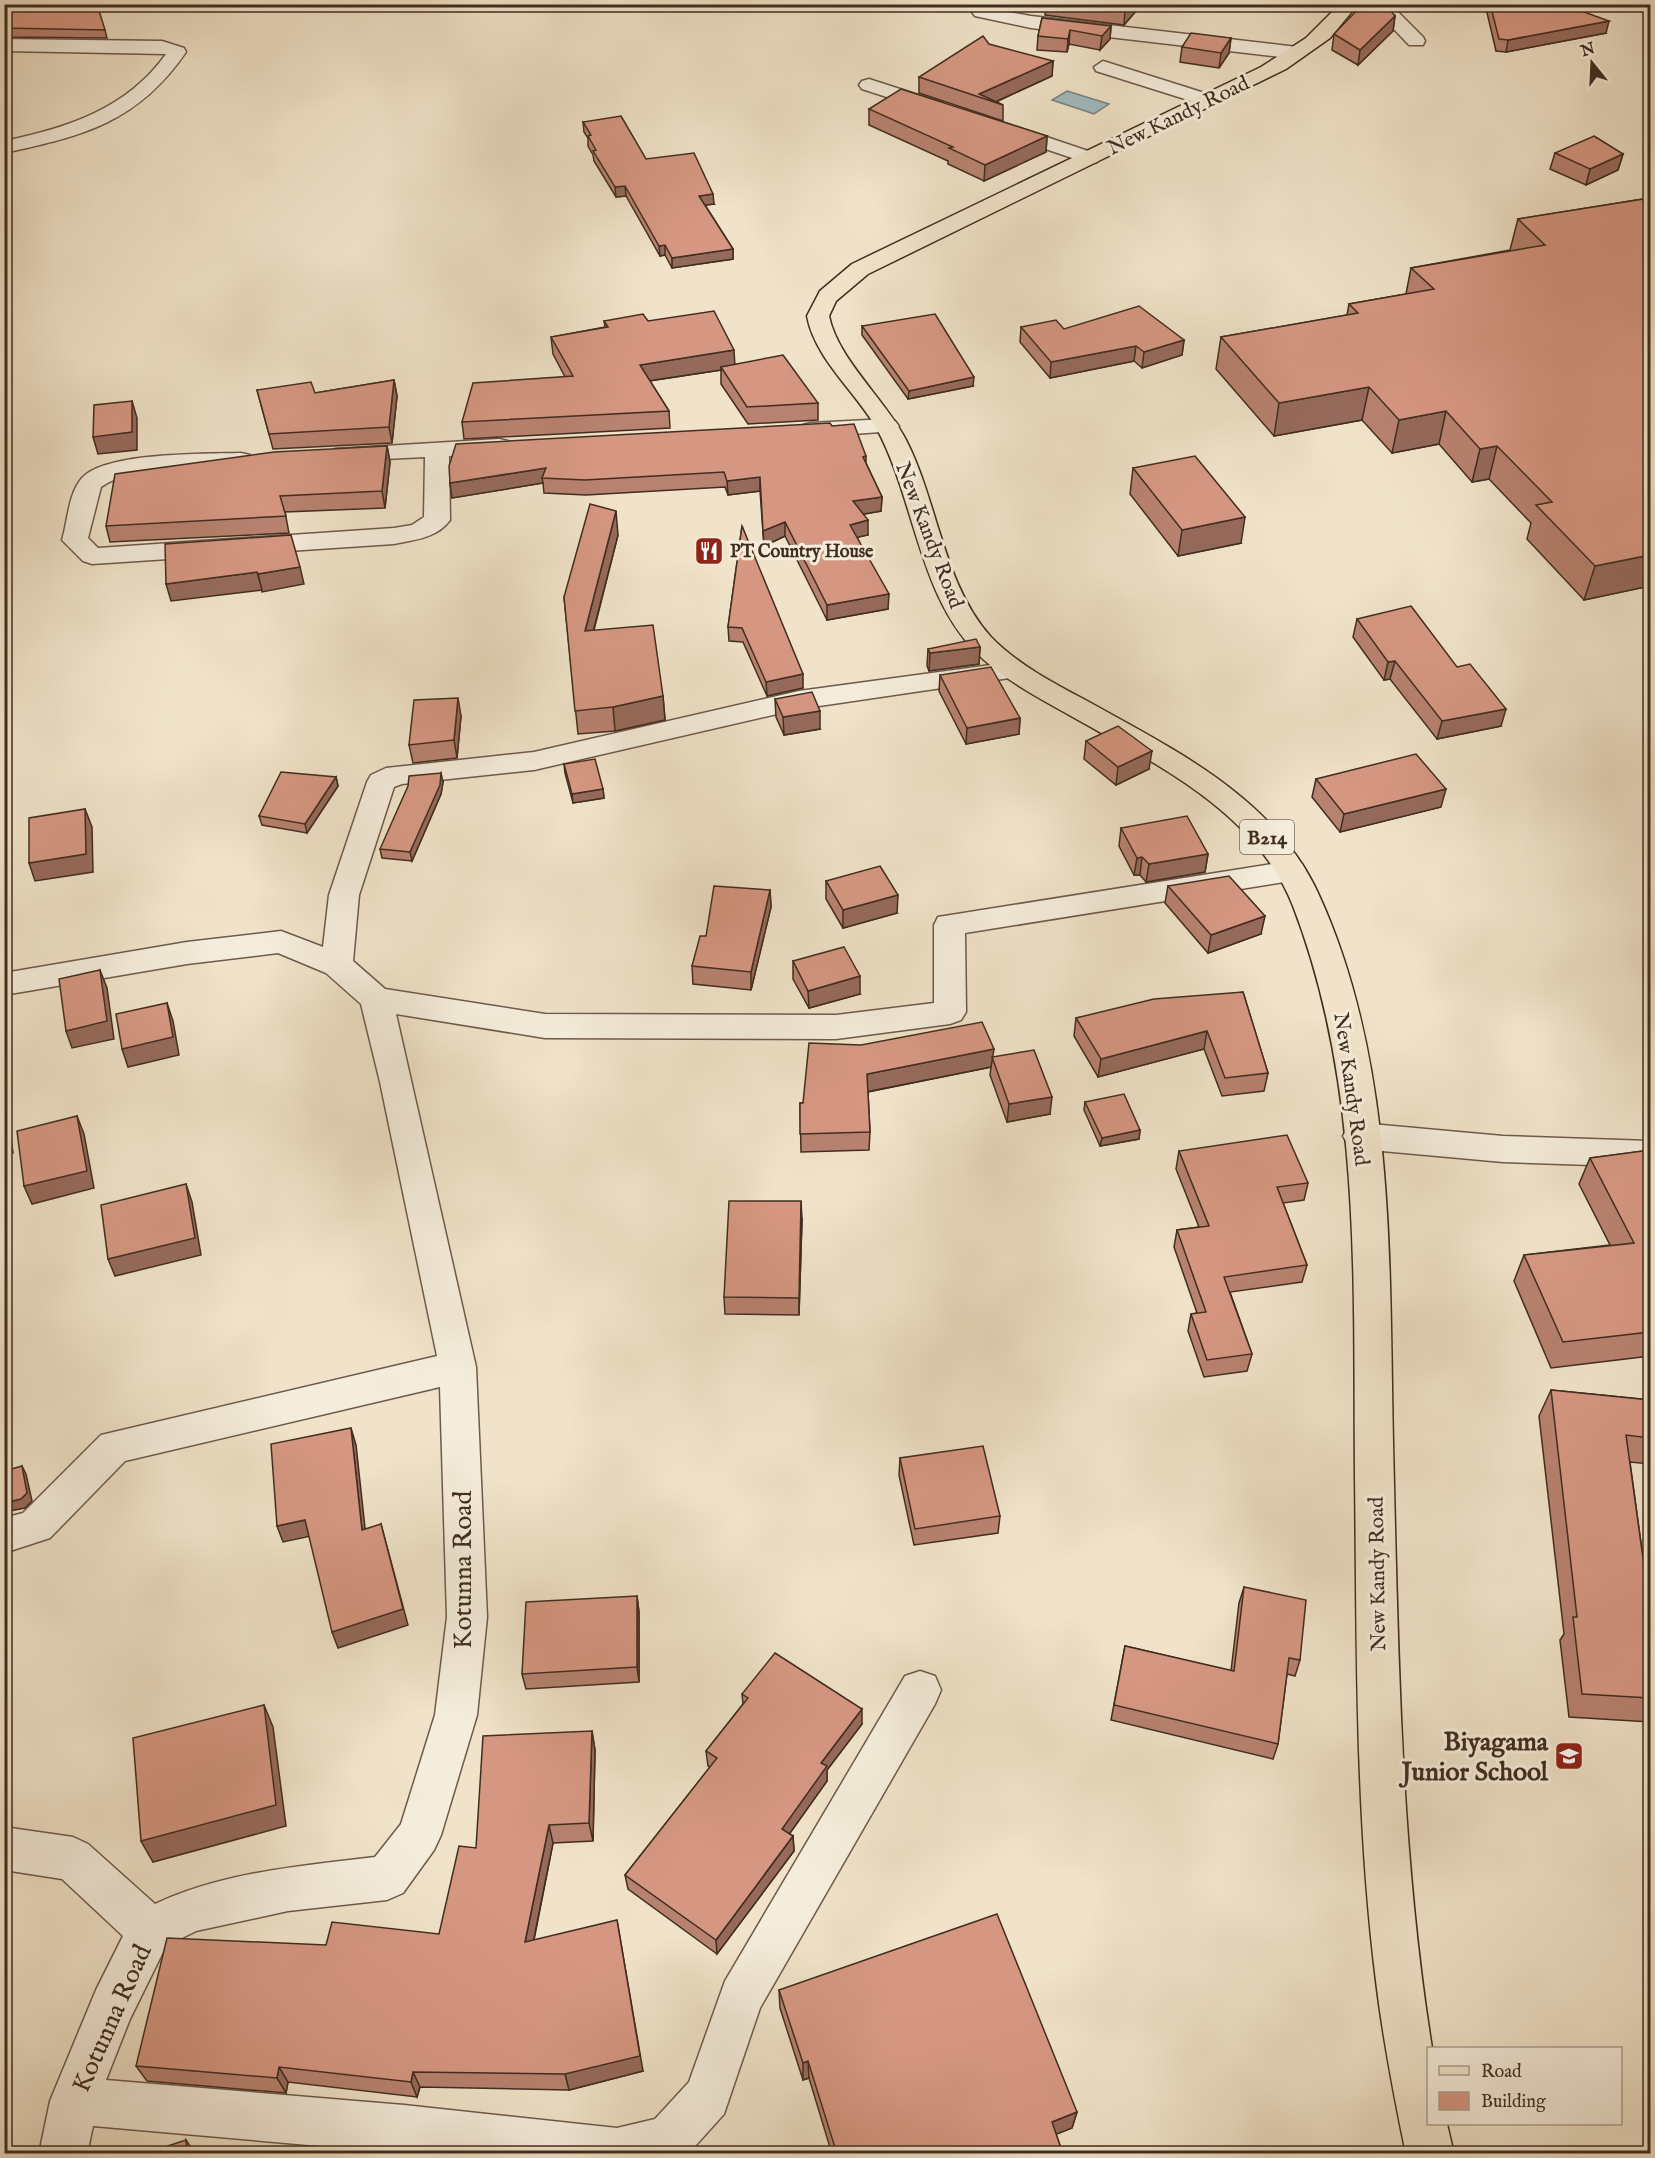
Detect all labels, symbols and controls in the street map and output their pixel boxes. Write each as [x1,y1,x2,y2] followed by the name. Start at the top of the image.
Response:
[1562,33,1622,93] north arrow
[1577,39,1598,63] text: N
[1103,70,1255,162] street label: New Kandy Road
[888,459,969,613] street label: New Kandy Road
[693,535,725,567] restaurant icon: PT Country House
[730,541,874,564] place label: PT Country House
[1240,820,1294,854] road number: B214
[1326,1011,1375,1168] street label: New Kandy Road
[447,1491,480,1649] street label: Kotunna Road
[1364,1496,1393,1651] street label: New Kandy Road
[1398,1726,1549,1789] place label: Biyagama Junior School
[1553,1740,1585,1772] school or university icon: Biyagama Junior School
[65,1939,160,2098] street label: Kotunna Road
[1427,2047,1622,2125] legend
[1481,2061,1522,2084] text: Road
[1481,2091,1546,2114] text: Building

